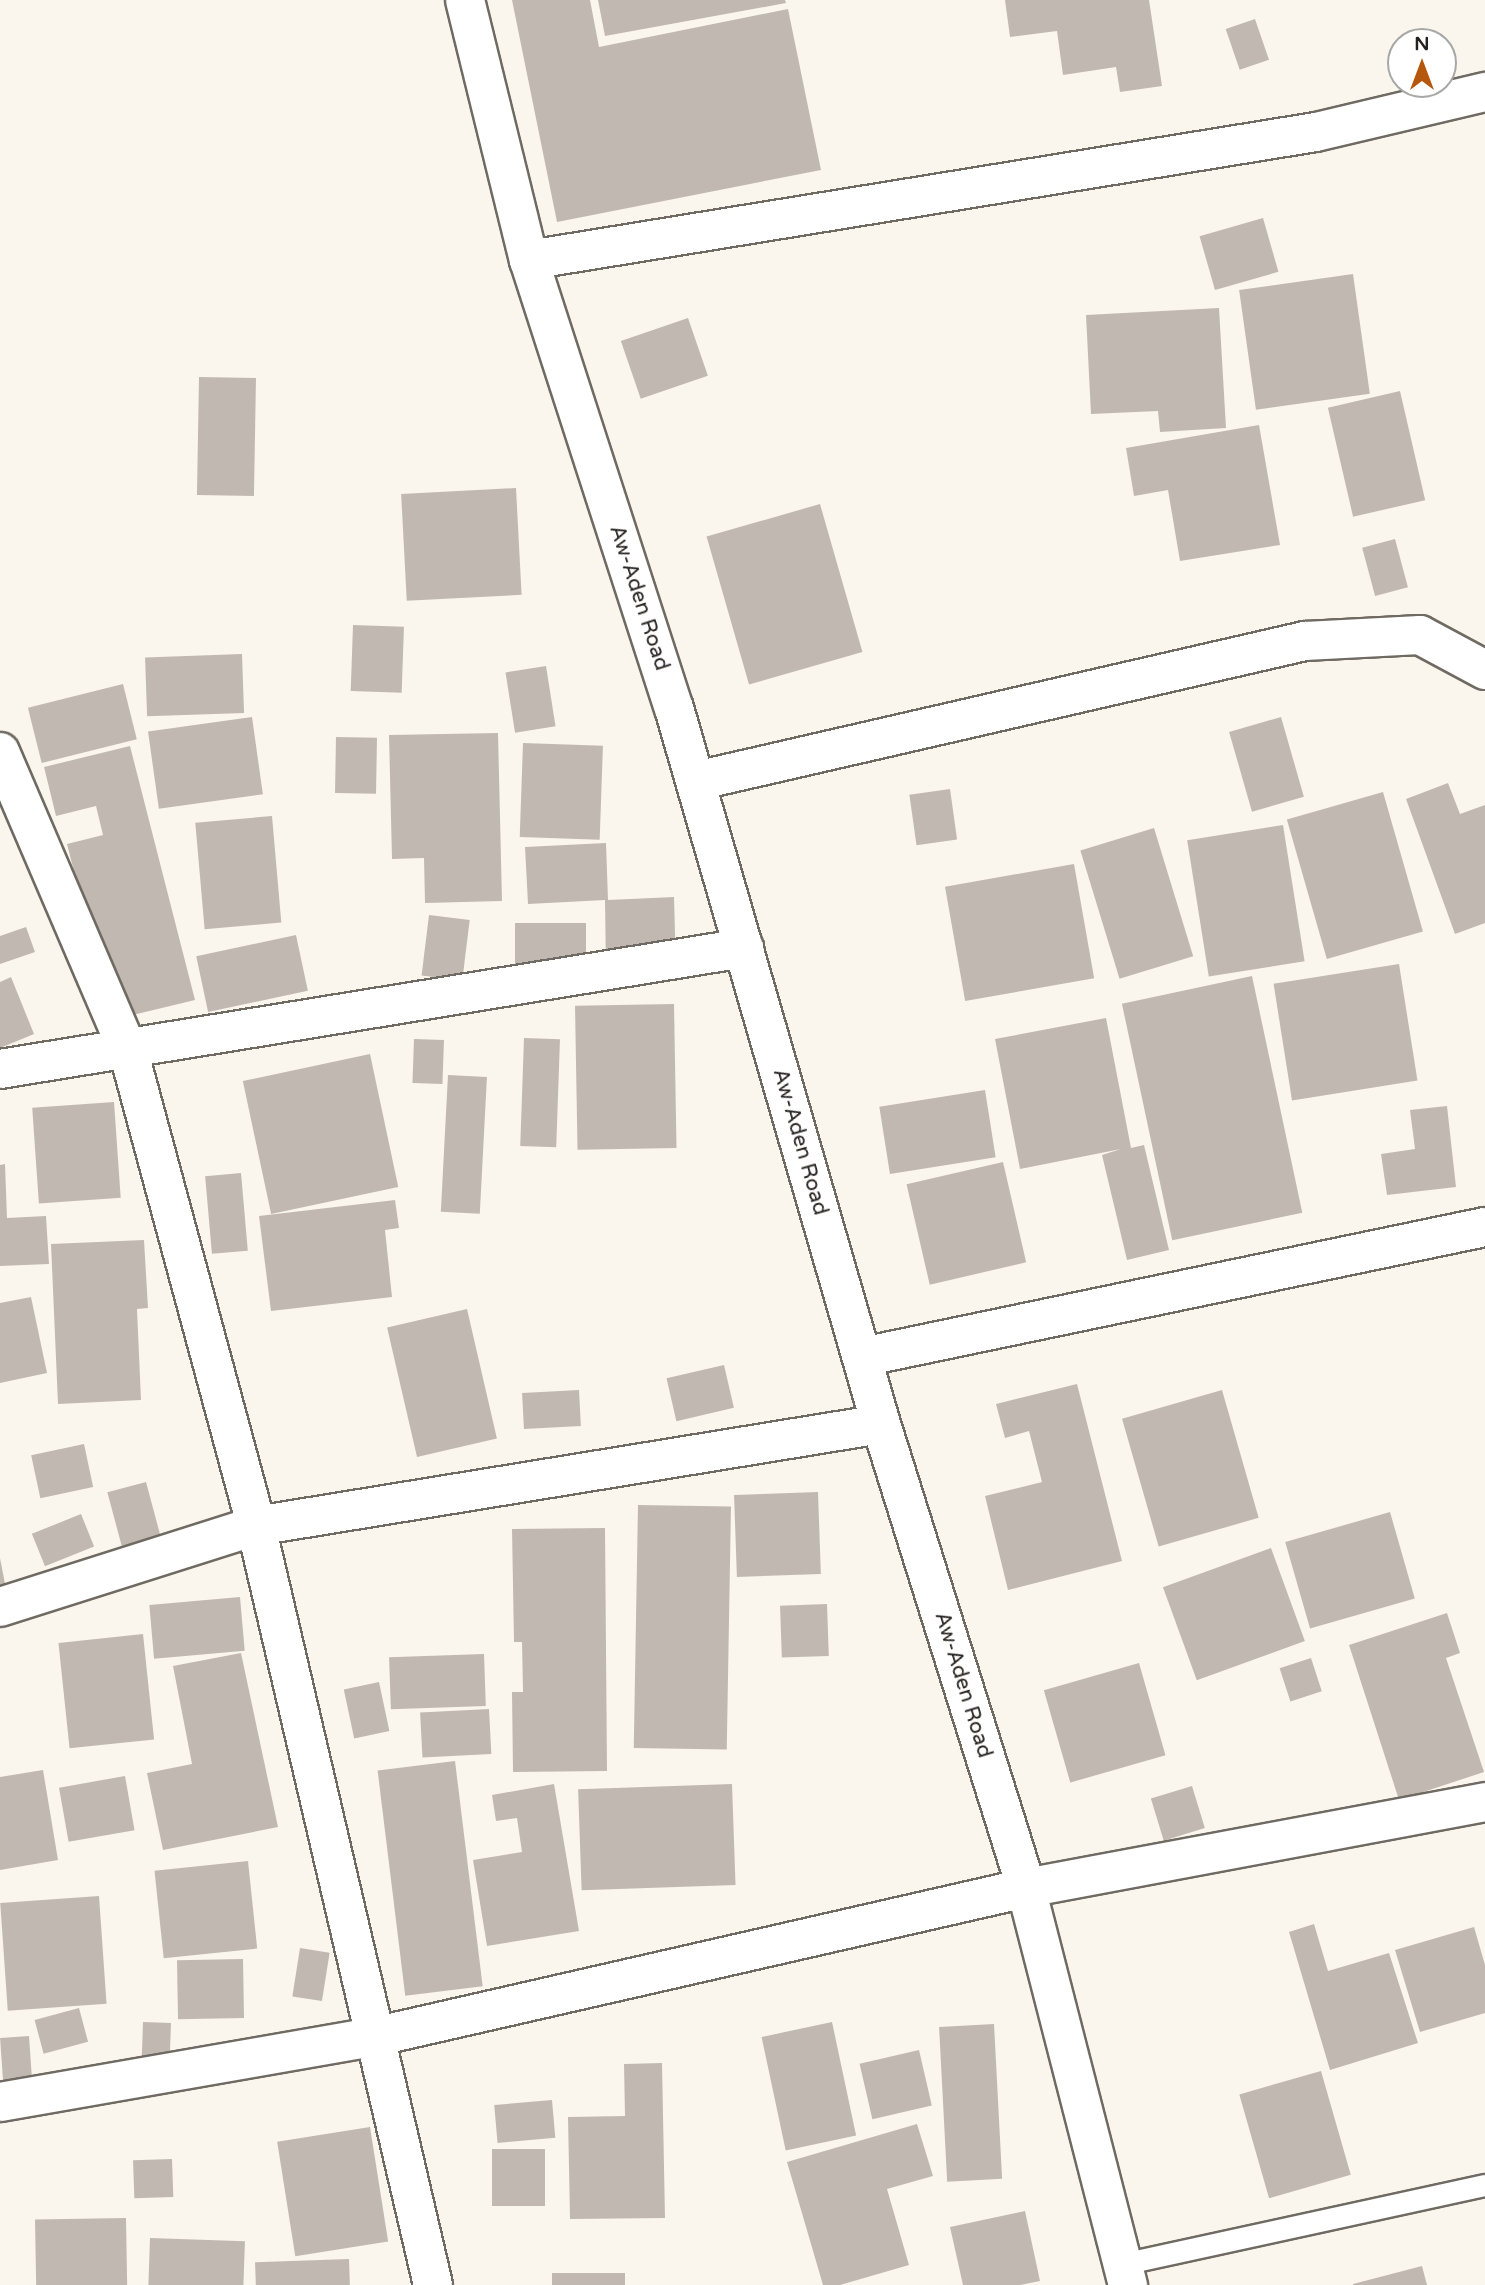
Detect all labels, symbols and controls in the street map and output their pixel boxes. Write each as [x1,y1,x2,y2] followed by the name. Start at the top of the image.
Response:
[1387,28,1457,98] north arrow
[1414,33,1430,55] text: N
[604,522,674,674] street label: Aw-Aden Road
[767,1066,833,1218] street label: Aw-Aden Road
[929,1609,997,1761] street label: Aw-Aden Road

